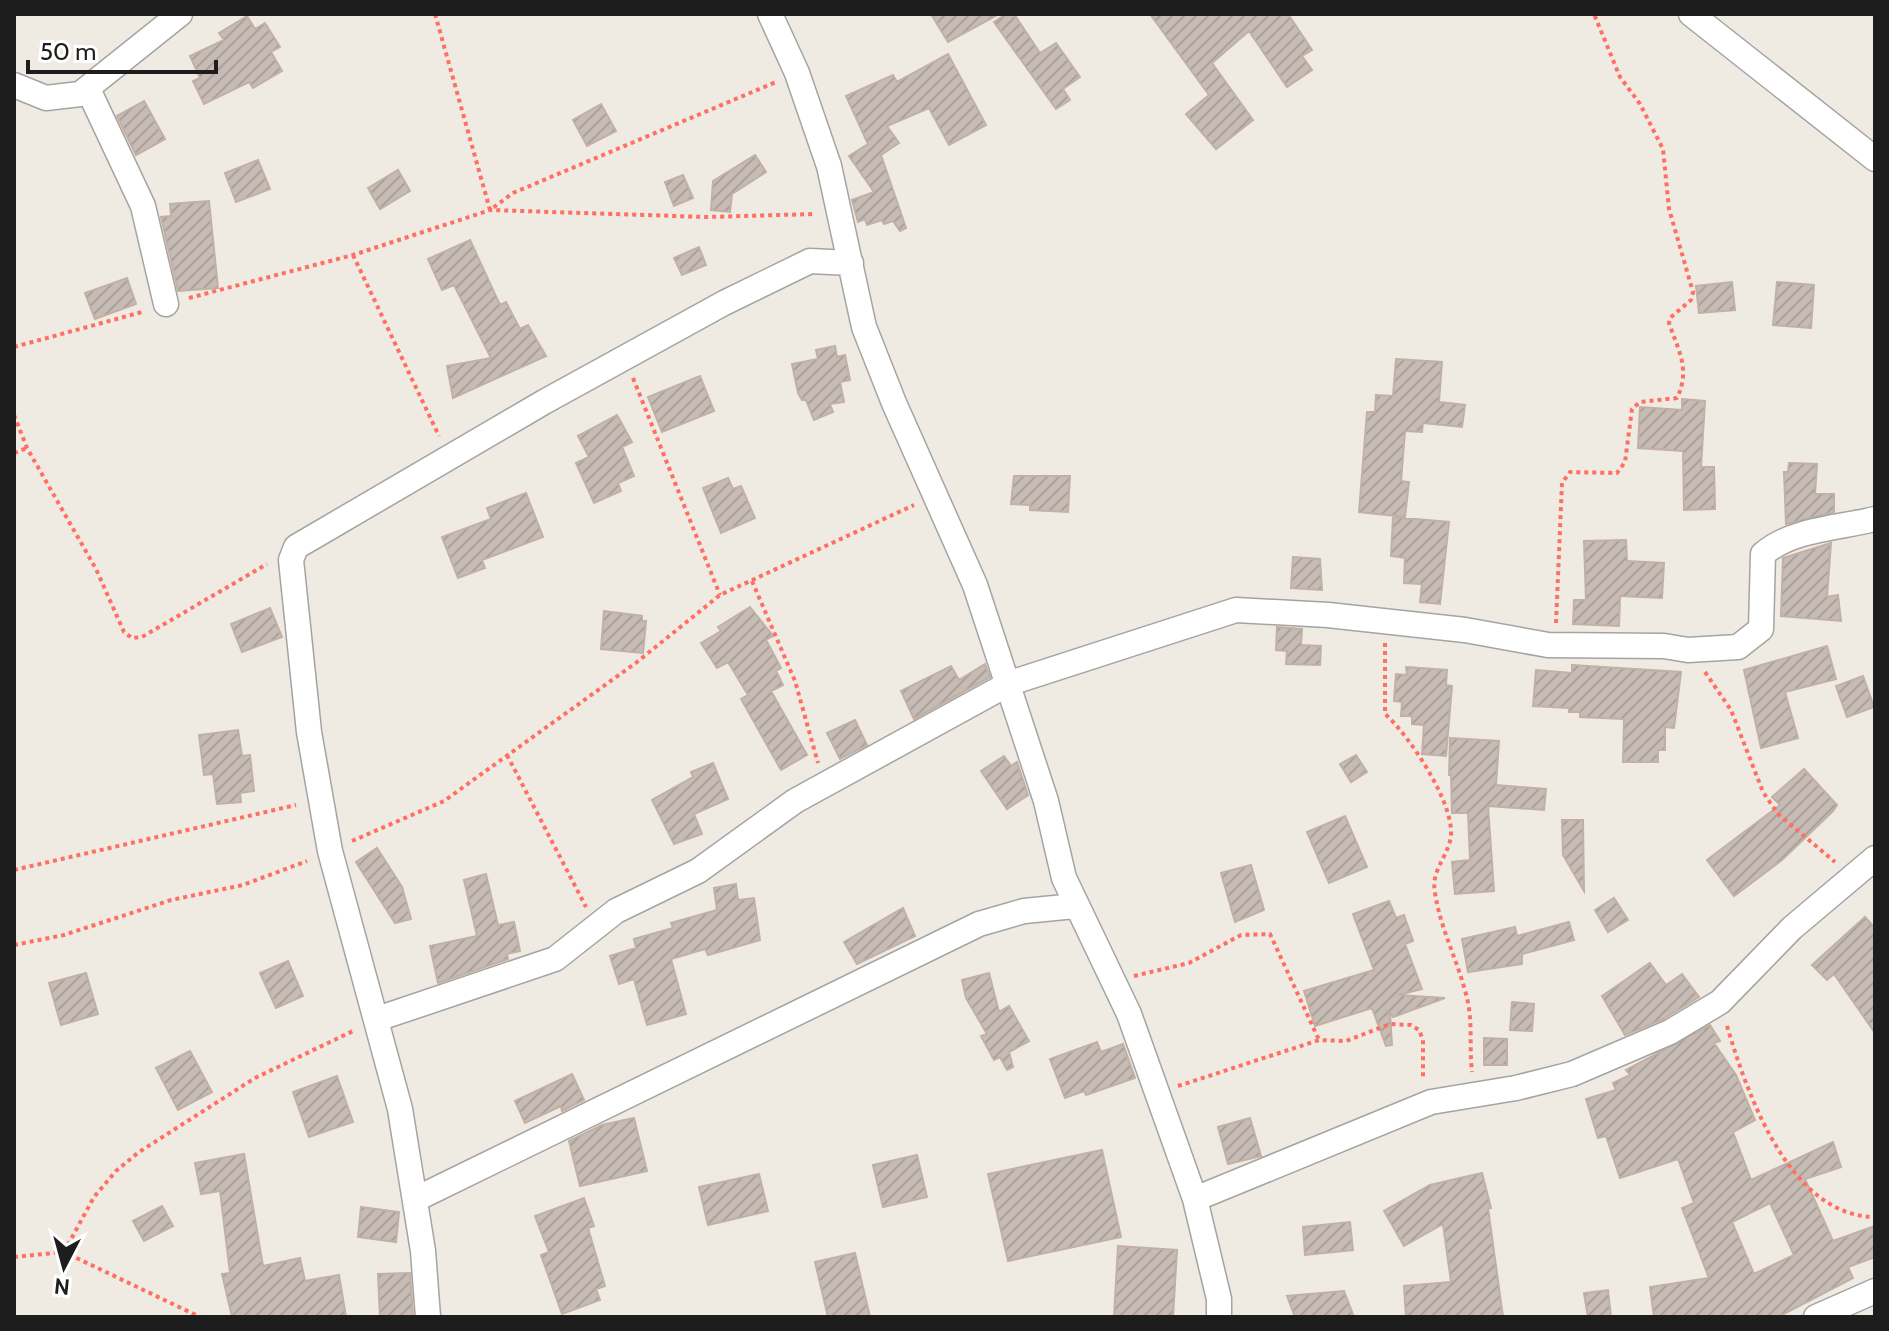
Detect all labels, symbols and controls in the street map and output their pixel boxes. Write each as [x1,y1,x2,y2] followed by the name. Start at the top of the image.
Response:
[28,24,216,74] scale bar
[40,37,96,66] text: 50 m
[24,1227,104,1307] north arrow
[53,1272,71,1301] text: N

